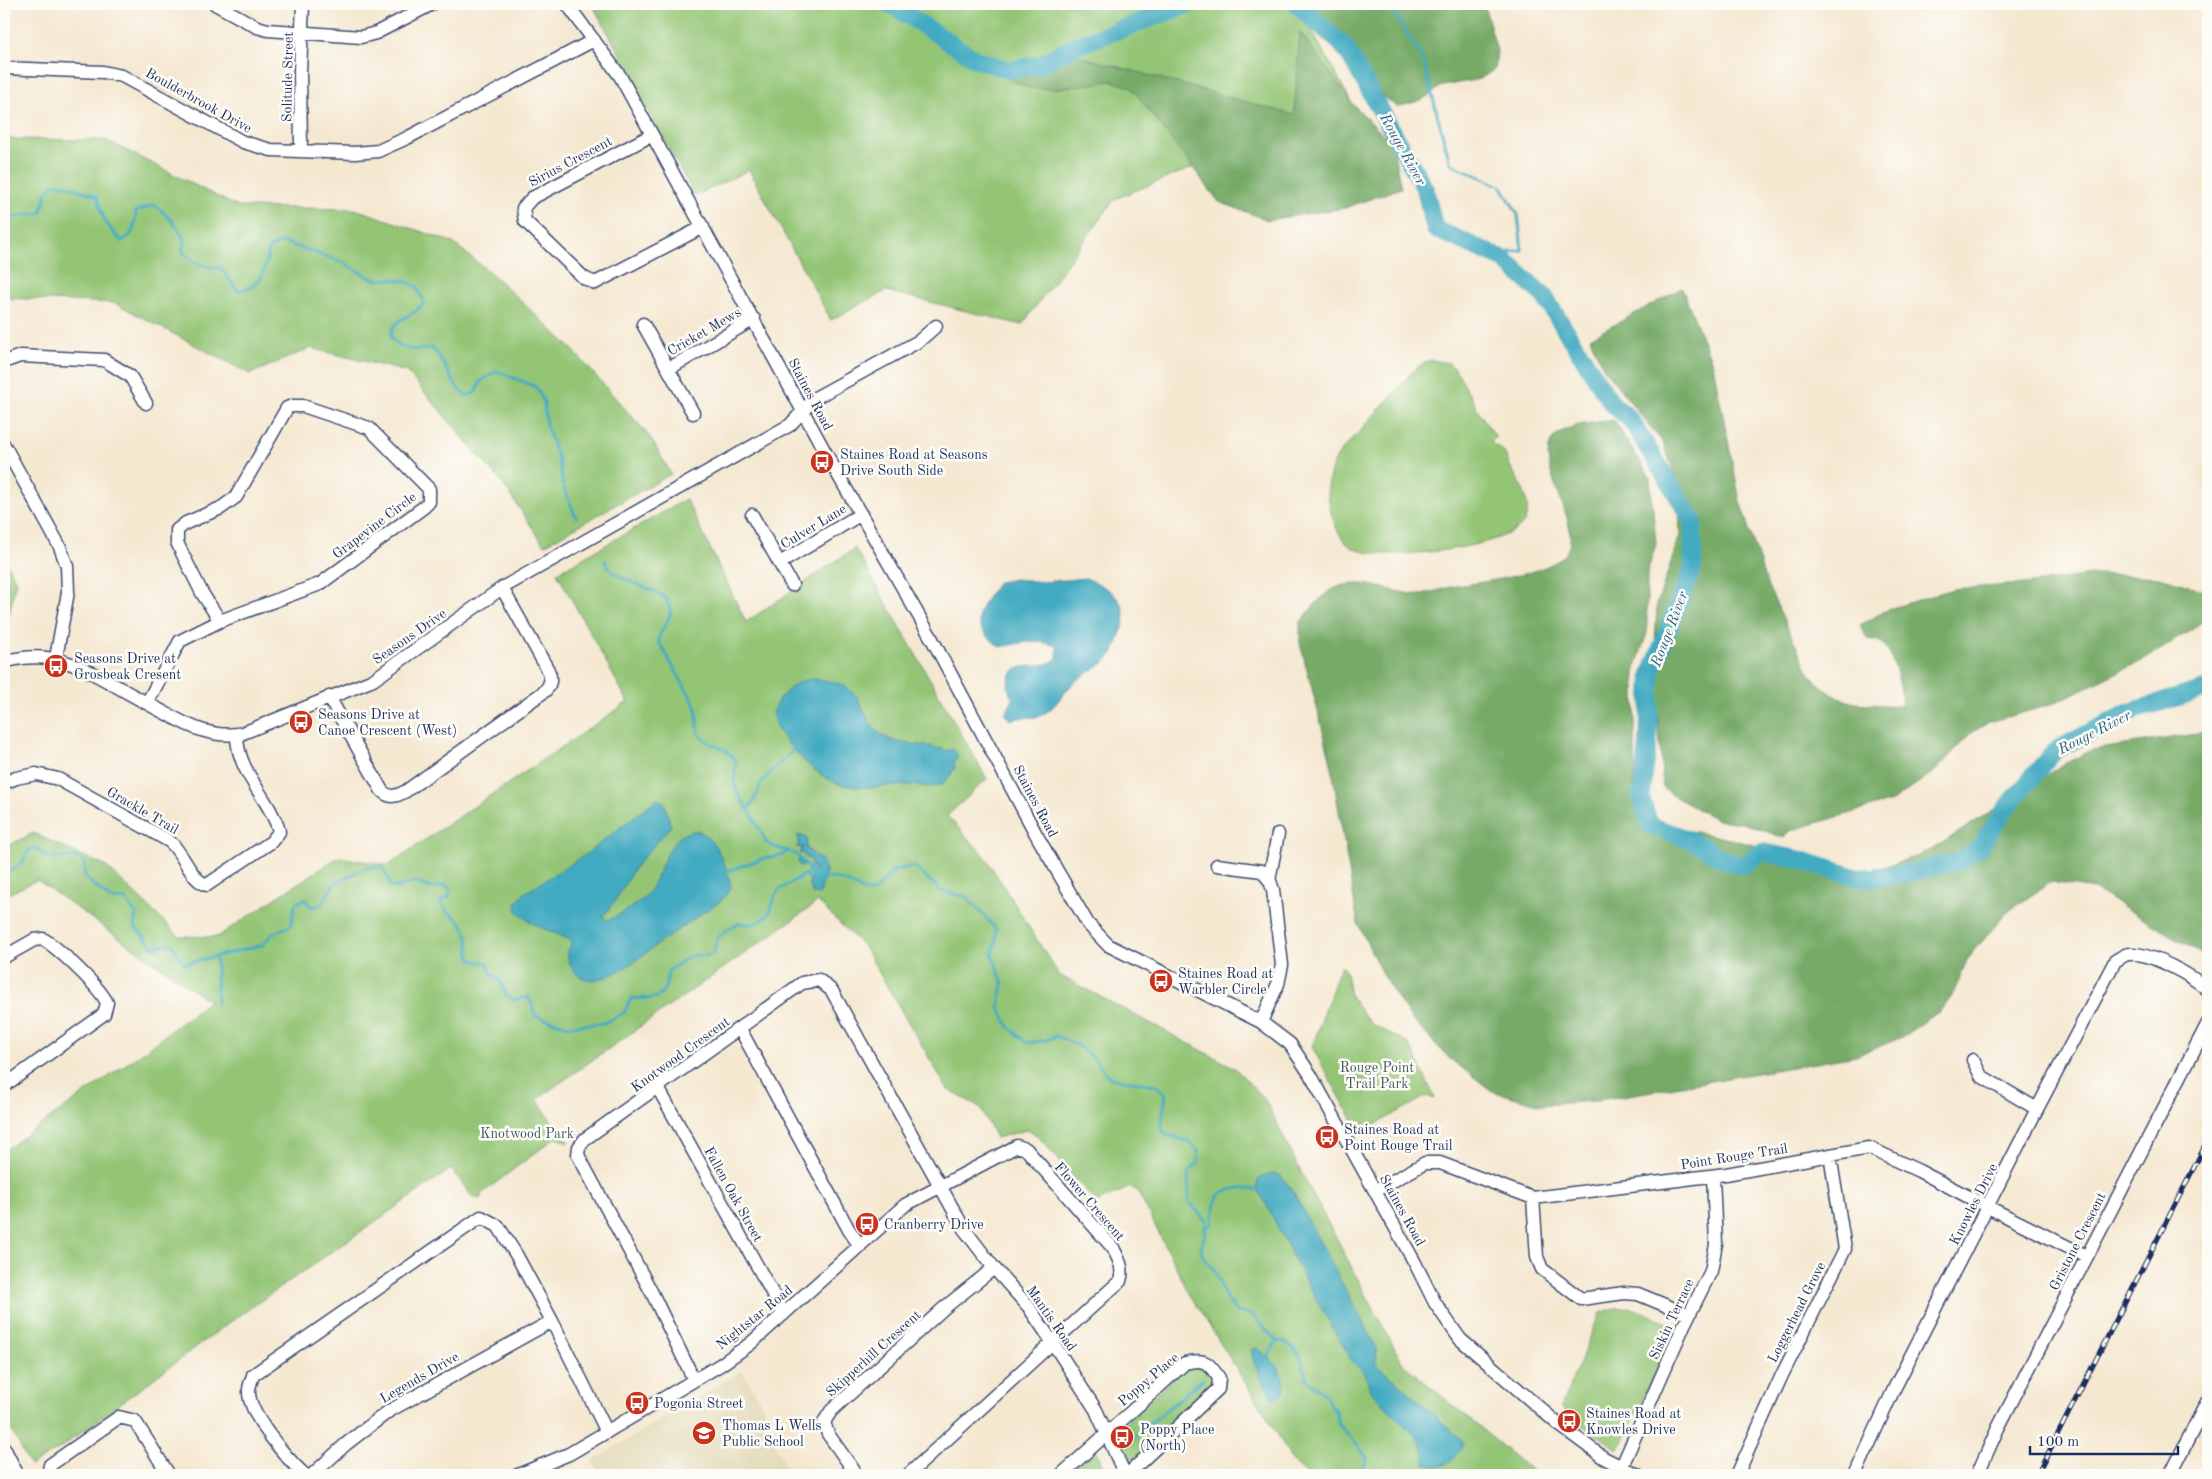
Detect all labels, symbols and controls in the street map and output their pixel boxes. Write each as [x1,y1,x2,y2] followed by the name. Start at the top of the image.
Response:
[280,32,296,122] street label: Solitude Street
[143,66,254,136] street label: Boulderbrook Drive
[1375,111,1428,189] water label: Rouge River
[527,134,614,190] street label: Sirius Crescent
[665,305,744,359] street label: Cricket Mews
[785,356,835,433] street label: Staines Road
[840,448,988,478] place label: Staines Road at Seasons Drive South Side
[809,449,835,475] bus stop icon: Staines Road at Seasons Drive South Side
[330,490,419,562] street label: Grapevine Circle
[778,502,849,552] street label: Culver Lane
[1649,589,1692,670] water label: Rouge River
[370,606,449,667] street label: Seasons Drive
[74,652,181,682] place label: Seasons Drive at Grosbeak Cresent
[43,653,69,679] bus stop icon: Seasons Drive at Grosbeak Cresent
[318,708,457,738] place label: Seasons Drive at Canoe Crescent (West)
[2055,708,2134,758] water label: Rouge River
[288,709,314,735] bus stop icon: Seasons Drive at Canoe Crescent (West)
[1010,763,1060,840] street label: Staines Road
[104,785,181,837] street label: Grackle Trail
[1178,967,1273,997] place label: Staines Road at Warbler Circle
[1148,968,1174,994] bus stop icon: Staines Road at Warbler Circle
[629,1014,732,1095] street label: Knotwood Crescent
[1340,1061,1414,1091] park label: Rouge Point Trail Park
[1344,1123,1453,1153] place label: Staines Road at Point Rouge Trail
[1314,1124,1340,1150] bus stop icon: Staines Road at Point Rouge Trail
[480,1127,574,1141] park label: Knotwood Park
[1679,1142,1789,1172] street label: Point Rouge Trail
[701,1145,765,1244] street label: Fallen Oak Street
[1052,1160,1127,1244] street label: Flower Crescent
[1947,1161,2000,1248] street label: Knowles Drive
[1377,1172,1428,1249] street label: Staines Road
[2047,1190,2109,1293] street label: Gristone Crescent
[854,1211,880,1237] bus stop icon: Cranberry Drive
[884,1218,984,1232] place label: Cranberry Drive
[1765,1260,1828,1365] street label: Loggerhead Grove
[1647,1277,1697,1362] street label: Siskin Terrace
[714,1283,795,1353] street label: Nightstar Road
[1024,1283,1079,1354] street label: Mantis Road
[824,1308,924,1400] street label: Skipperhill Crescent
[378,1350,461,1406] street label: Legends Drive
[1116,1351,1182,1409] street label: Poppy Place
[624,1390,650,1416] bus stop icon: Pogonia Street
[654,1397,744,1411] place label: Pogonia Street
[1586,1407,1681,1437] place label: Staines Road at Knowles Drive
[1556,1408,1582,1434] bus stop icon: Staines Road at Knowles Drive
[722,1419,822,1449] place label: Thomas L Wells Public School
[691,1420,717,1446] school or university icon: Thomas L Wells Public School
[1140,1423,1214,1453] place label: Poppy Place (North)
[1109,1424,1135,1450] bus stop icon: Poppy Place (North)
[2030,1424,2177,1456] scale bar
[2037,1435,2079,1450] text: 100 m

